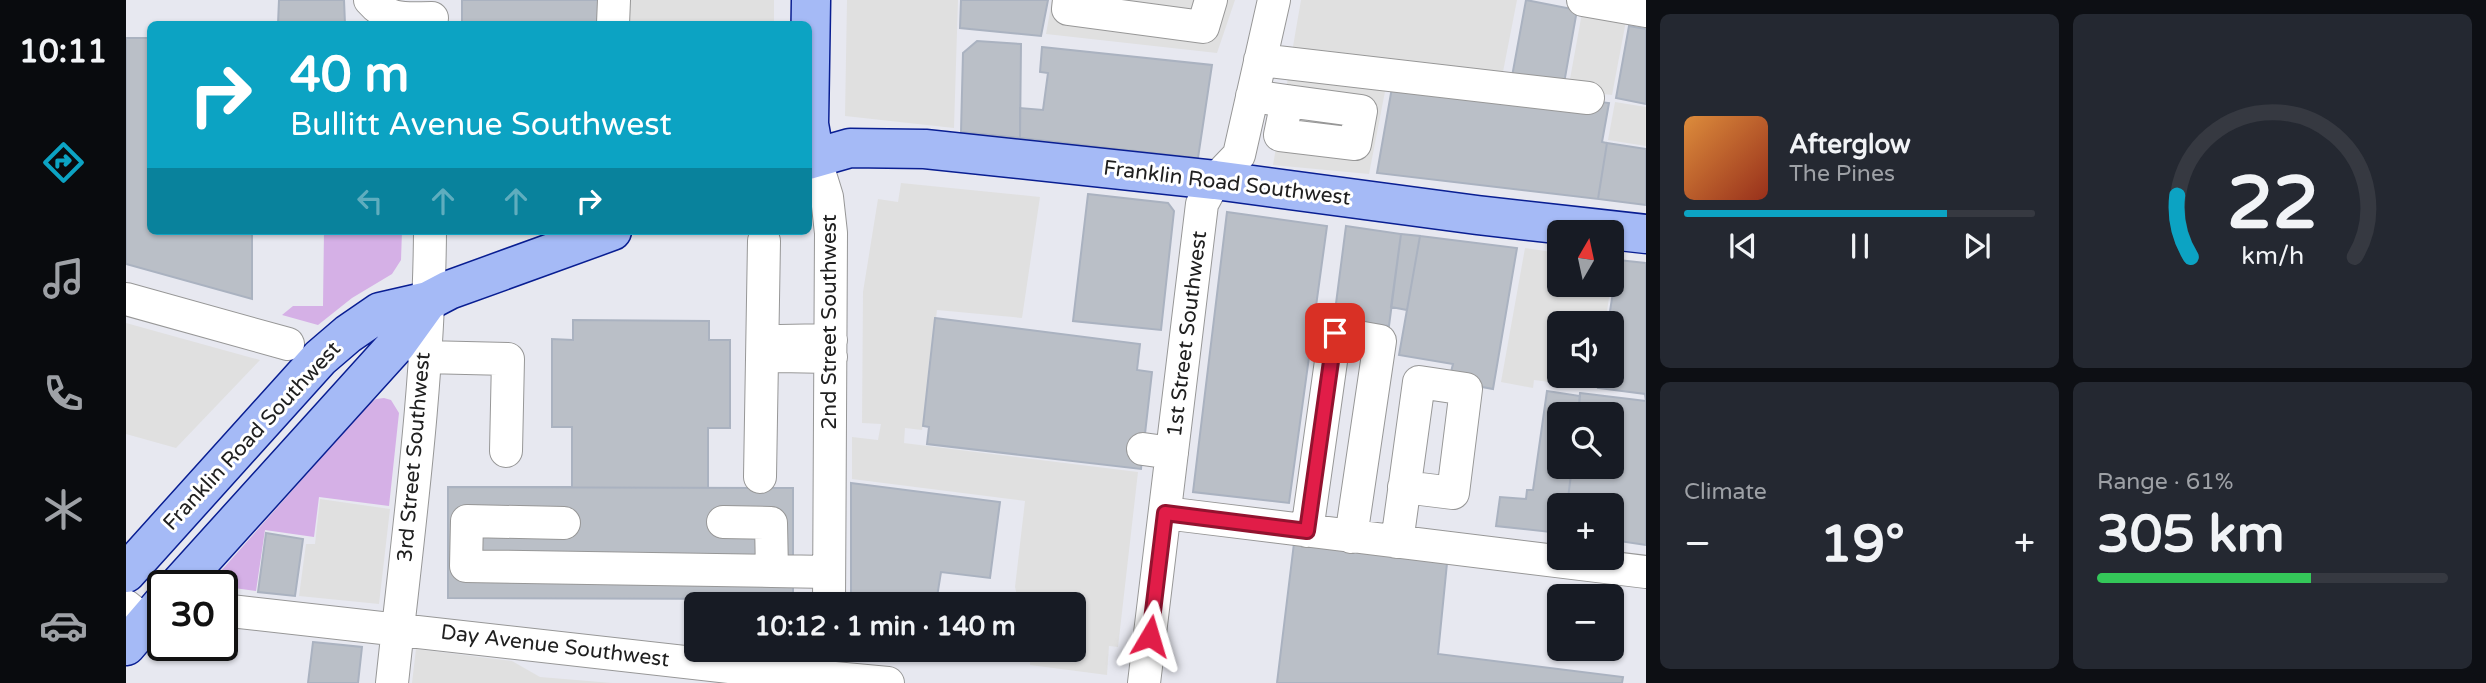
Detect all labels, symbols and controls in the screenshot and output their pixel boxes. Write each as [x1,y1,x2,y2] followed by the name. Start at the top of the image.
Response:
[19,33,107,71] text: 10:11
[290,46,409,105] text: 40 m
[175,49,266,140] icon: right
[290,106,672,144] text: Bullitt Avenue Southwest
[1789,129,1911,160] text: Afterglow
[39,138,88,187] icon: directions
[1102,155,1352,211] street label: Franklin Road Southwest
[1789,160,1895,188] text: The Pines
[2227,160,2318,248] text: 22
[351,182,389,220] icon: left
[424,182,462,220] icon: ahead
[497,182,535,220] icon: ahead
[570,182,608,220] icon: right
[817,214,842,430] street label: 2nd Street Southwest
[1547,220,1624,298] north arrow
[1547,220,1624,661] map controls
[1724,227,1762,265] icon: previous
[1841,227,1879,265] icon: pause
[1958,227,1996,265] icon: next
[1162,229,1212,439] street label: 1st Street Southwest
[2241,241,2304,271] text: km/h
[39,254,88,303] icon: music
[1305,303,1365,363] pin
[1547,311,1624,388] button: sound
[1316,314,1354,352] icon: arrive
[158,337,346,535] street label: Franklin Road Southwest
[392,351,436,563] street label: 3rd Street Southwest
[39,369,88,418] icon: phone
[1547,402,1624,479] button: search
[2097,468,2233,496] text: Range · 61%
[1684,478,1767,506] text: Climate
[39,485,88,534] icon: climate
[1547,493,1624,570] button: +
[2097,503,2285,566] text: 305 km
[1820,513,1905,576] text: 19°
[1684,521,1711,567] text: −
[2014,521,2035,567] text: +
[147,570,238,661] speed limit sign: 30
[1547,584,1624,661] button: −
[1113,599,1187,673] position arrow
[39,601,88,650] icon: car
[754,611,1016,642] text: 10:12 · 1 min · 140 m
[439,620,671,672] street label: Day Avenue Southwest

